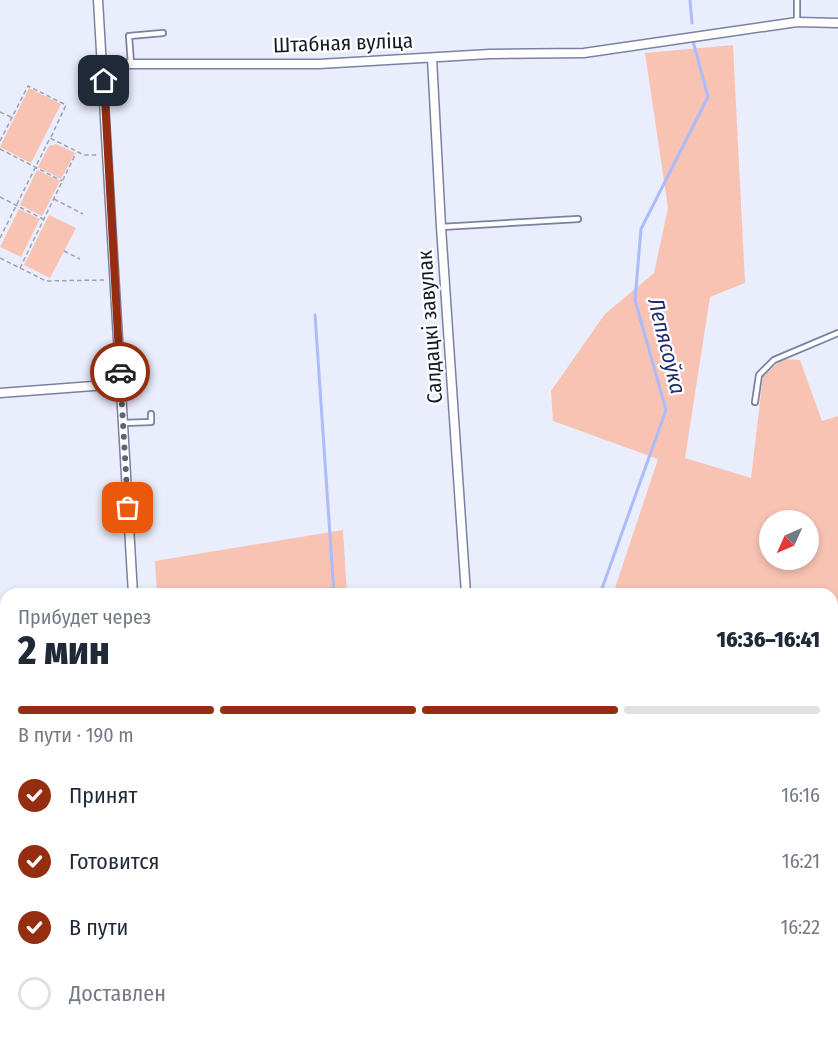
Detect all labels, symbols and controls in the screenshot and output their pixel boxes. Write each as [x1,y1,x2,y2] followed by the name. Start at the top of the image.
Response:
[273,28,413,58] street label: Штабная вуліца
[78,55,129,106] pin
[87,64,120,97] icon: home
[412,249,448,404] street label: Салдацкі завулак
[642,294,692,397] water label: Лепясоўка
[90,342,150,402] courier
[104,356,137,389] icon: car
[102,482,153,533] pin
[111,491,144,524] icon: bag
[759,510,819,570] north arrow
[759,510,819,570] map controls
[18,605,151,629] text: Прибудет через
[716,626,820,653] text: 16:36–16:41
[18,628,110,674] text: 2 мин
[18,723,134,747] text: В пути · 190 m
[18,779,51,812] icon: check
[69,782,137,809] text: Принят
[781,783,820,807] text: 16:16
[18,845,51,878] icon: check
[69,848,160,875] text: Готовится
[782,849,820,873] text: 16:21
[18,911,51,944] icon: check
[69,914,128,941] text: В пути
[780,915,820,939] text: 16:22
[69,980,166,1007] text: Доставлен

